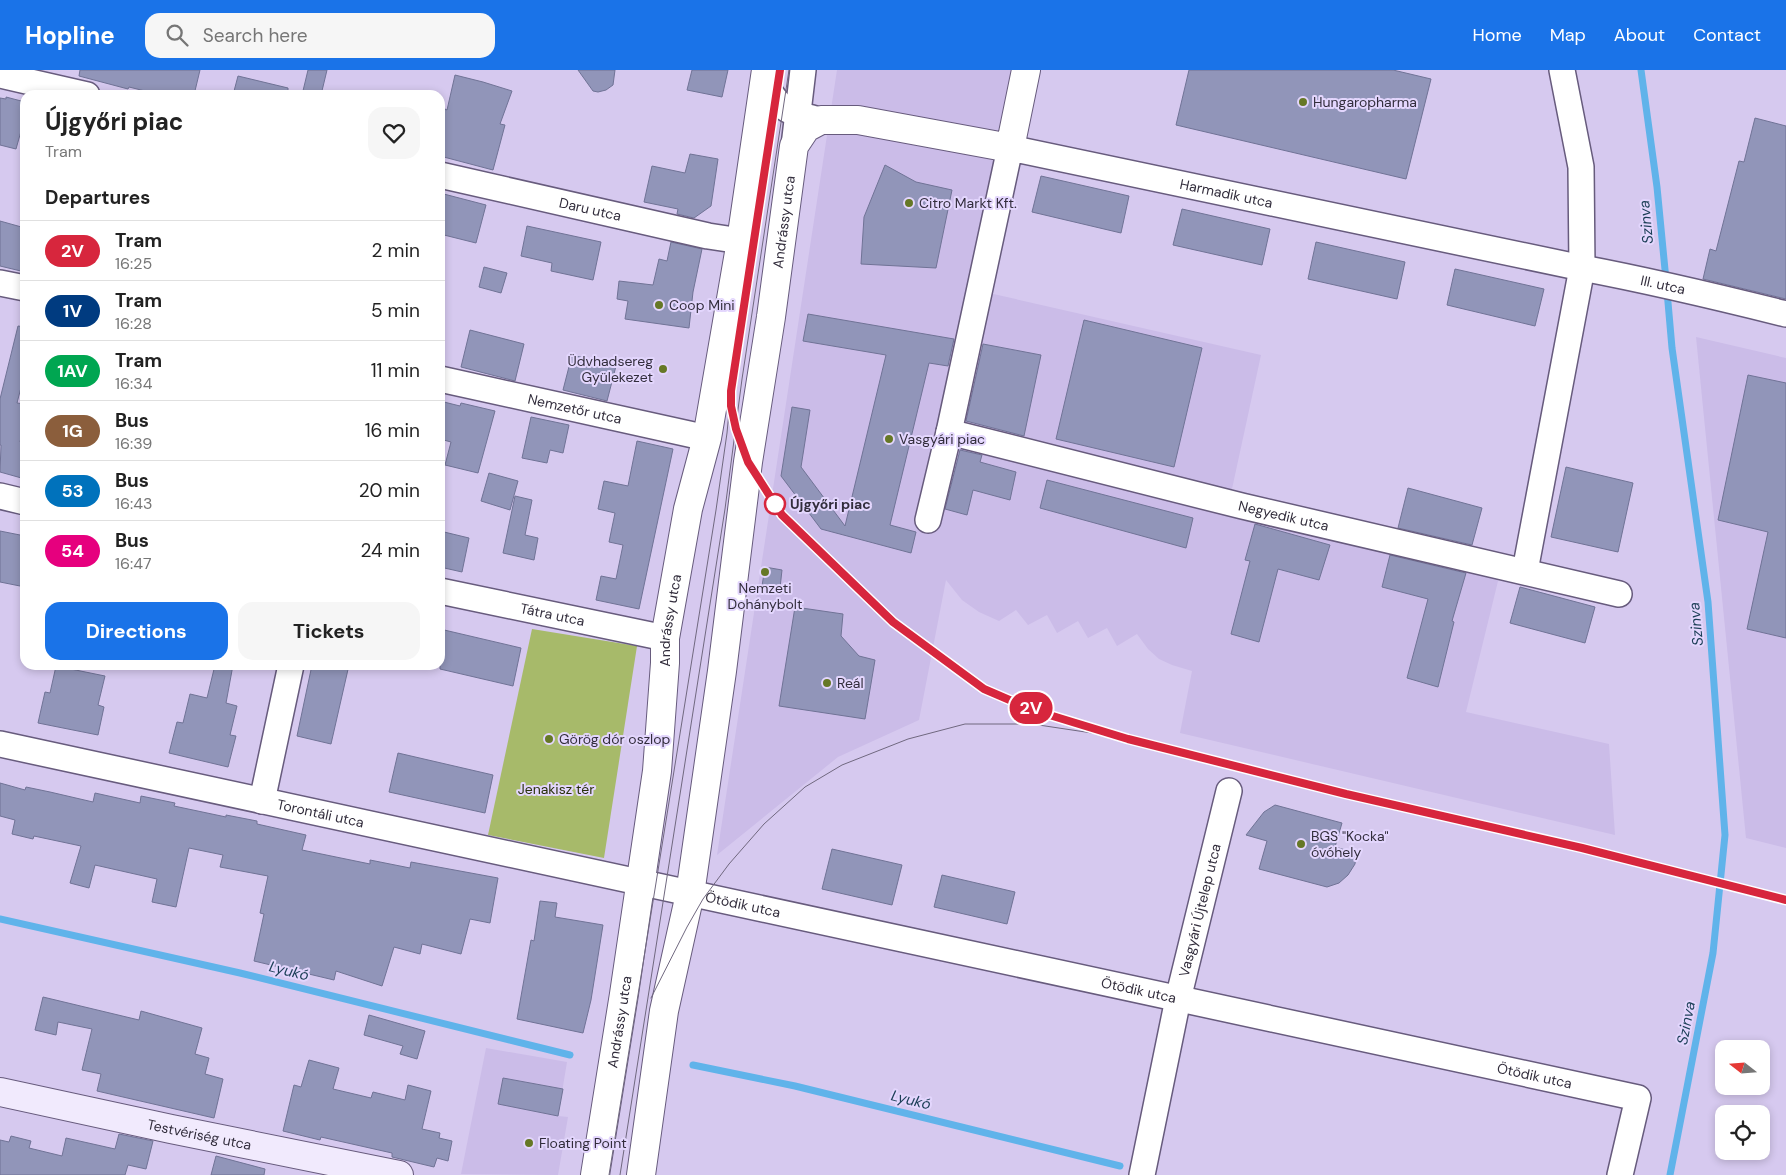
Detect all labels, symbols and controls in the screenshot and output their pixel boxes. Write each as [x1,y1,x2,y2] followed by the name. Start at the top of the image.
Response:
[145,13,495,58] search box
[25,20,115,51] text: Hopline
[163,21,191,49] icon: search
[203,23,308,48] text: Search here
[1472,23,1522,47] text: Home
[1550,23,1586,47] text: Map
[1614,23,1665,47] text: About
[1693,23,1761,47] text: Contact
[1313,93,1417,111] place label: Hungaropharma
[1297,96,1309,108] marker: Hungaropharma
[45,106,183,137] text: Újgyőri piac
[368,107,420,159] button: heart
[45,141,82,162] text: Tram
[769,175,799,269] street label: Andrássy utca
[1178,175,1274,212] street label: Harmadik utca
[45,185,150,210] text: Departures
[557,193,623,225] street label: Daru utca
[919,194,1017,212] place label: Citro Markt Kft.
[903,197,915,209] marker: Citro Markt Kft.
[1634,199,1658,245] water label: Szinva
[115,228,162,253] text: Tram
[372,238,420,263] text: 2 min
[61,239,84,263] text: 2V
[115,253,152,274] text: 16:25
[1639,271,1687,298] street label: III. utca
[115,288,162,313] text: Tram
[669,296,735,314] place label: Coop Mini
[371,298,420,323] text: 5 min
[63,299,82,323] text: 1V
[653,299,665,311] marker: Coop Mini
[115,313,152,334] text: 16:28
[115,348,162,373] text: Tram
[568,352,653,386] place label: Üdvhadsereg Gyülekezet
[371,358,420,383] text: 11 min
[57,359,88,383] text: 1AV
[657,363,669,375] marker: Üdvhadsereg Gyülekezet
[115,373,152,394] text: 16:34
[526,390,623,428] street label: Nemzetőr utca
[115,408,149,433] text: Bus
[365,418,420,443] text: 16 min
[62,419,83,443] text: 1G
[899,430,985,448] place label: Vasgyári piac
[115,433,152,454] text: 16:39
[883,433,895,445] marker: Vasgyári piac
[115,468,149,493] text: Bus
[359,478,420,503] text: 20 min
[61,479,84,503] text: 53
[115,493,152,514] text: 16:43
[764,493,786,515] marker: Újgyőri piac
[790,495,871,513] place label: Újgyőri piac
[1237,496,1331,535] street label: Negyedik utca
[115,528,149,553] text: Bus
[360,538,420,563] text: 24 min
[61,539,84,563] text: 54
[115,553,152,574] text: 16:47
[759,566,771,578] marker: Nemzeti Dohánybolt
[656,573,685,667] street label: Andrássy utca
[728,579,802,613] place label: Nemzeti Dohánybolt
[519,599,586,630] street label: Tátra utca
[1684,601,1708,647] water label: Szinva
[45,602,228,660] button: Directions
[238,602,420,660] button: Tickets
[837,674,864,692] place label: Reál
[821,677,833,689] marker: Reál
[1008,692,1054,724] line badge: 2V
[1020,696,1042,720] text: 2V
[559,730,671,748] place label: Görög dór oszlop
[543,733,555,745] marker: Görög dór oszlop
[518,780,594,798] park label: Jenakisz tér
[275,795,366,831] street label: Torontáli utca
[1311,827,1389,861] place label: BGS "Kocka" óvóhely
[1295,838,1307,850] marker: BGS "Kocka" óvóhely
[1175,842,1225,979] street label: Vasgyári Újtelep utca
[704,888,782,921] street label: Ötödik utca
[267,956,311,986] water label: Lyukó
[1099,973,1178,1007] street label: Ötödik utca
[603,975,636,1069] street label: Andrássy utca
[1672,999,1700,1047] water label: Szinva
[1715,1040,1770,1095] north arrow
[1715,1040,1770,1160] map controls
[1495,1059,1574,1093] street label: Ötödik utca
[889,1085,933,1115] water label: Lyukó
[1715,1105,1770,1160] button: locate
[146,1115,253,1154] street label: Testvériség utca
[539,1134,627,1152] place label: Floating Point
[523,1137,535,1149] marker: Floating Point

